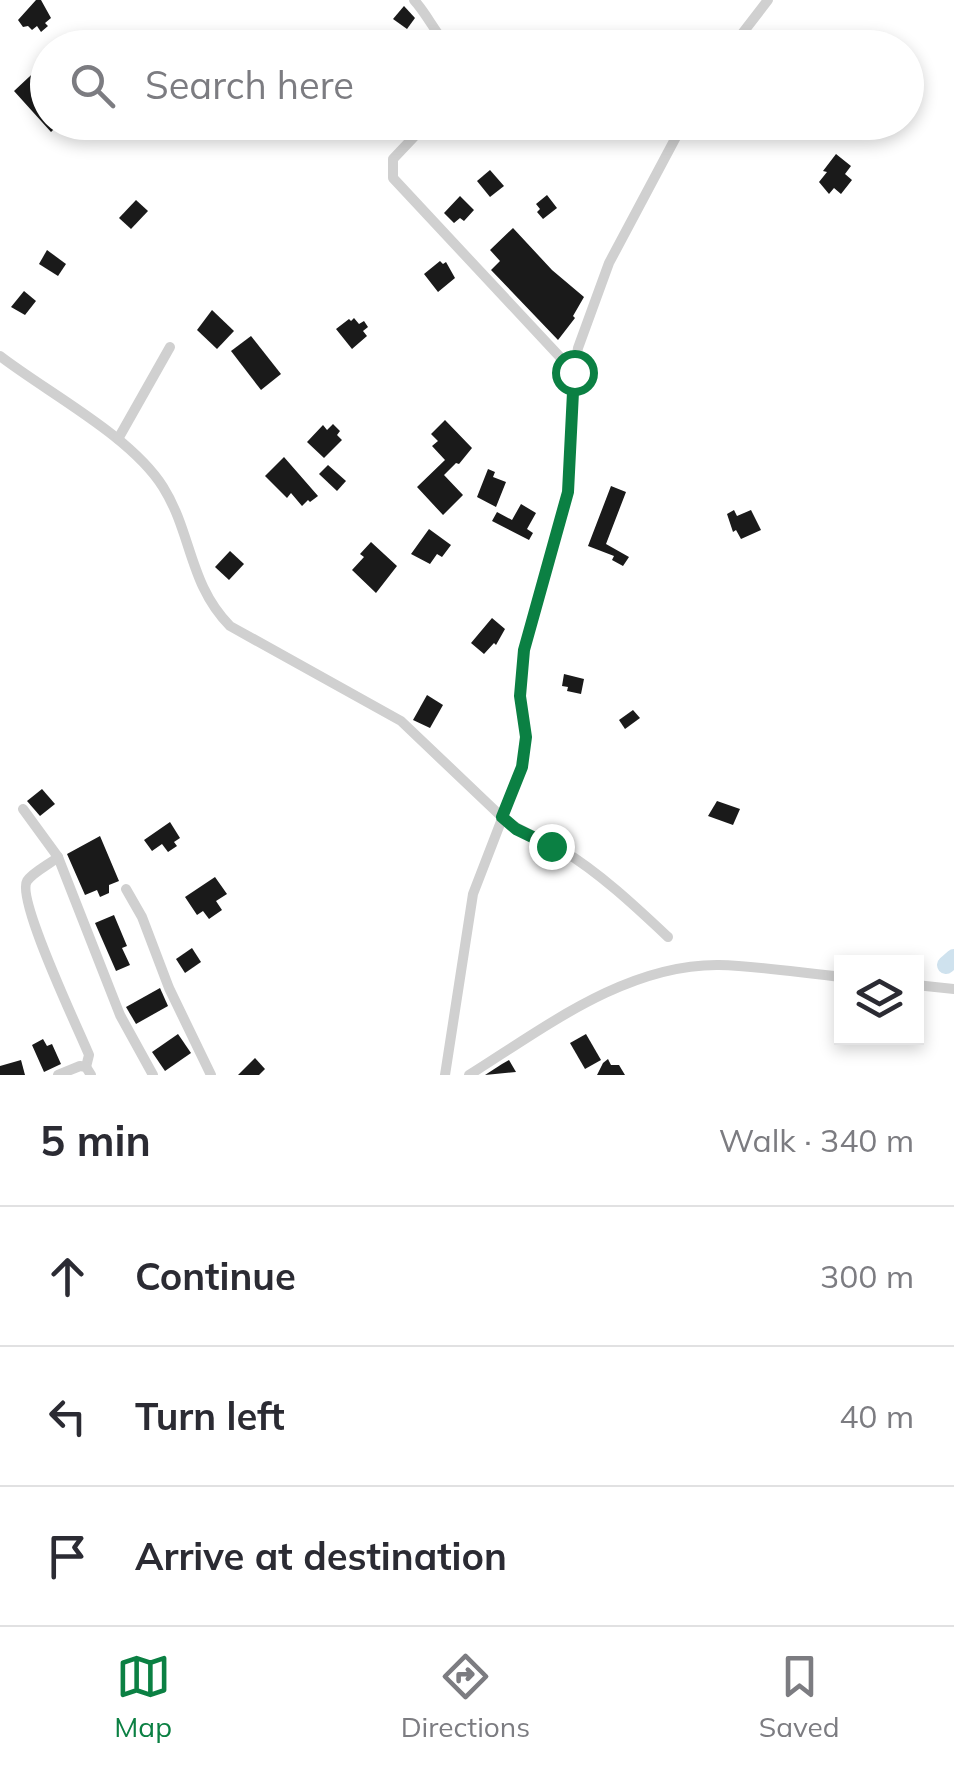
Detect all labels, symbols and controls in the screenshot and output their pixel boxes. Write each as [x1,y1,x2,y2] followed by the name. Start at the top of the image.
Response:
[30,30,924,140] search box
[65,58,120,113] icon: search
[145,61,354,109] text: Search here
[552,350,598,396] route start
[529,824,575,870] route end
[834,955,924,1045] map controls
[834,955,924,1045] button: layers
[40,1114,151,1167] text: 5 min
[719,1120,914,1160] text: Walk · 340 m
[40,1249,95,1304] icon: ahead
[135,1252,296,1300] text: Continue
[820,1256,914,1296] text: 300 m
[40,1389,95,1444] icon: left
[135,1392,285,1440] text: Turn left
[839,1396,914,1436] text: 40 m
[40,1529,95,1584] icon: arrive
[135,1532,507,1580] text: Arrive at destination
[114,1649,172,1744] tab: Map
[401,1649,530,1744] tab: Directions
[759,1649,840,1744] tab: Saved

